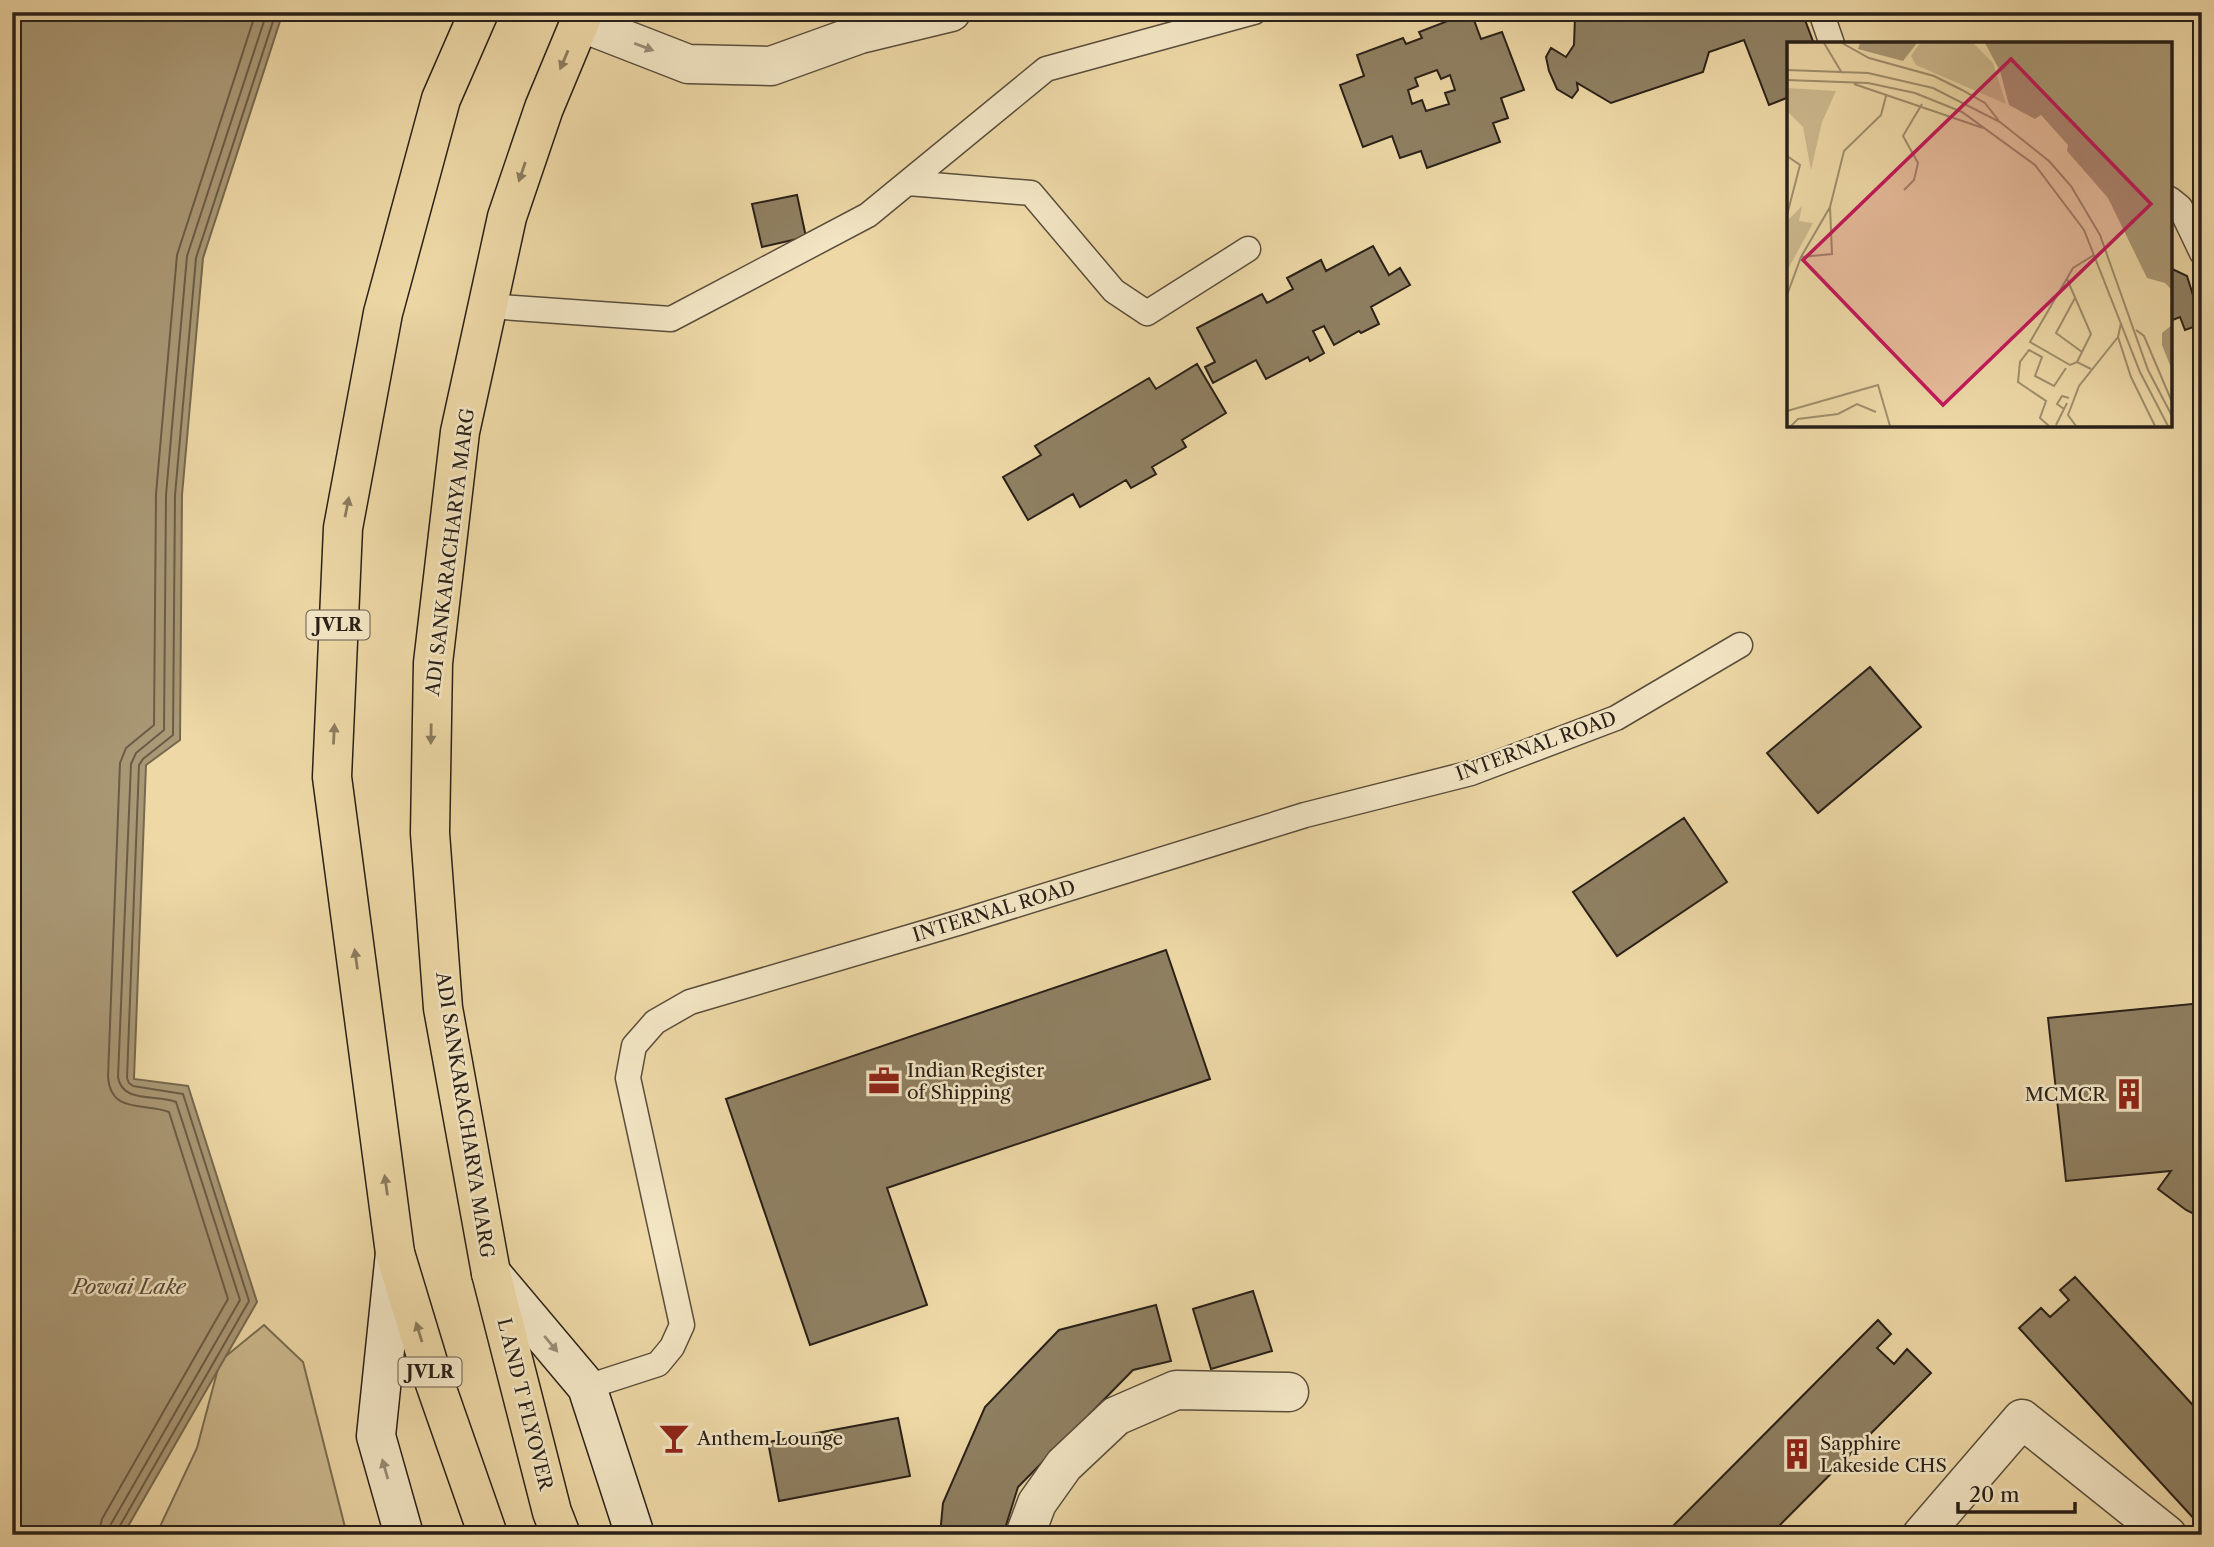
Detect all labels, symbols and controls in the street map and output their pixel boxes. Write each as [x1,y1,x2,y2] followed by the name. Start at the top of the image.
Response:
[633,42,654,53] one-way arrow
[1787,42,2172,427] inset map
[558,50,570,70] one-way arrow
[516,162,527,183] one-way arrow
[421,407,479,698] street label: ADI SANKARACHARYA MARG
[341,496,352,518] one-way arrow
[306,610,370,640] road number: JVLR
[1453,706,1619,786] street label: INTERNAL ROAD
[328,722,339,744] one-way arrow
[426,723,437,745] one-way arrow
[910,875,1078,947] street label: INTERNAL ROAD
[350,948,361,970] one-way arrow
[431,969,499,1260] street label: ADI SANKARACHARYA MARG
[907,1059,1044,1104] place label: Indian Register of Shipping
[867,1064,901,1098] office icon: Indian Register of Shipping
[2112,1077,2146,1111] building icon: MCMCR
[2025,1083,2107,1106] place label: MCMCR
[380,1174,391,1196] one-way arrow
[70,1274,187,1299] water label: Powai Lake
[492,1316,558,1493] street label: L AND T FLYOVER
[413,1321,423,1342] one-way arrow
[543,1335,559,1353] one-way arrow
[398,1358,462,1386] road number: JVLR
[657,1421,691,1455] bar icon: Anthem Lounge
[696,1427,843,1450] place label: Anthem Lounge
[1820,1432,1947,1477] place label: Sapphire Lakeside CHS
[1780,1437,1814,1471] building icon: Sapphire Lakeside CHS
[380,1458,390,1479] one-way arrow
[1958,1470,2076,1514] scale bar
[1969,1482,2020,1507] text: 20 m

